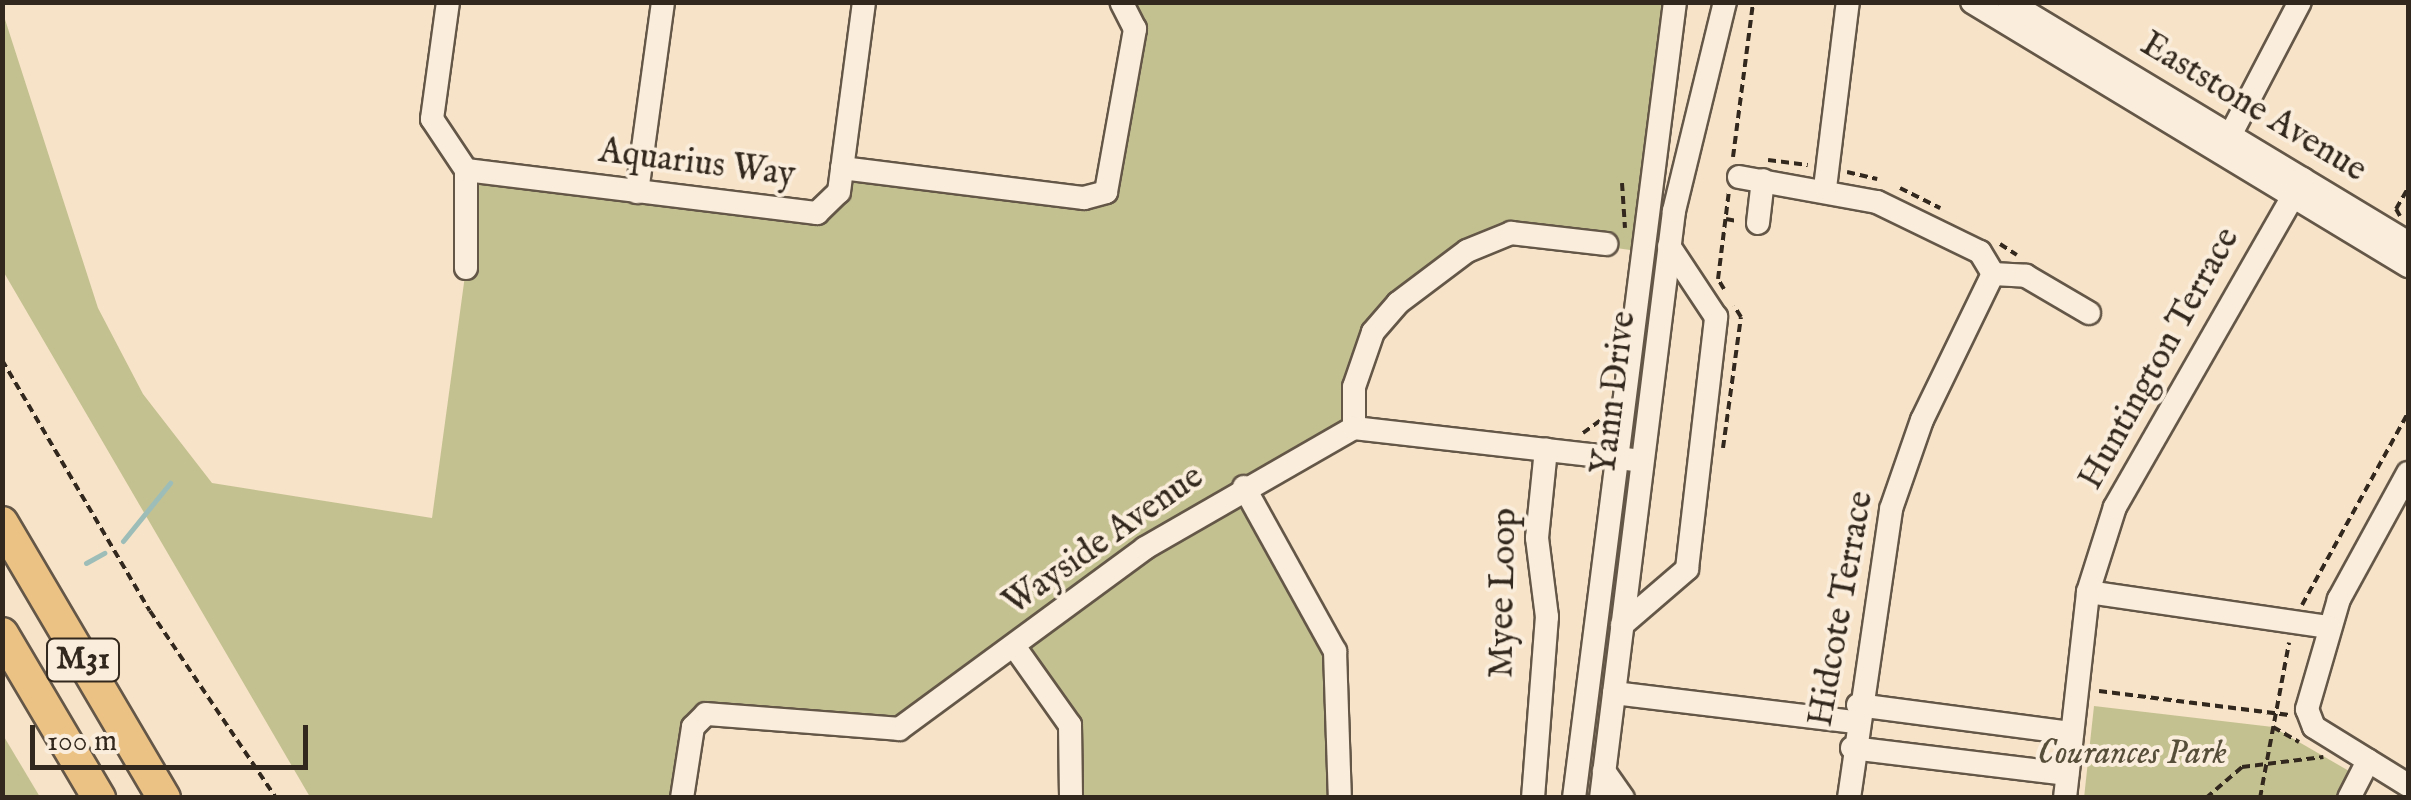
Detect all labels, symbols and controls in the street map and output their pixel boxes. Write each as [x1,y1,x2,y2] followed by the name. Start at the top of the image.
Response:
[2132,24,2374,192] street label: Eaststone Avenue
[596,131,798,197] street label: Aquarius Way
[2071,221,2249,497] street label: Huntington Terrace
[1584,309,1646,477] street label: Yann Drive
[996,457,1212,625] street label: Wayside Avenue
[1801,488,1883,730] street label: Hidcote Terrace
[1482,507,1526,679] street label: Myee Loop
[46,633,120,687] road number: M31
[35,705,312,767] scale bar
[47,723,117,761] text: 100 m
[2037,733,2227,775] park label: Courances Park

